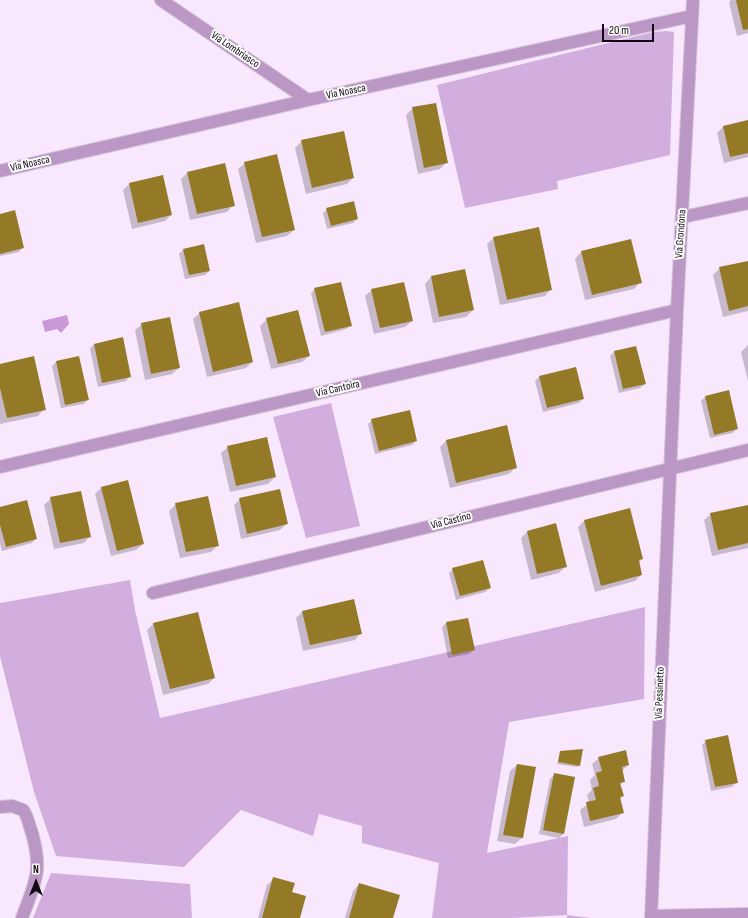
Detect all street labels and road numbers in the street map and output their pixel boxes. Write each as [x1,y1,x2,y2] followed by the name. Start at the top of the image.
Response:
[208,29,262,71] street label: Via Lombriasco
[325,81,367,103] street label: Via Noasca
[9,153,51,175] street label: Via Noasca
[673,209,689,259] street label: Via Grondona
[315,378,361,400] street label: Via Cantoira
[430,510,472,532] street label: Via Castino
[652,667,668,719] street label: Via Pessinetto

